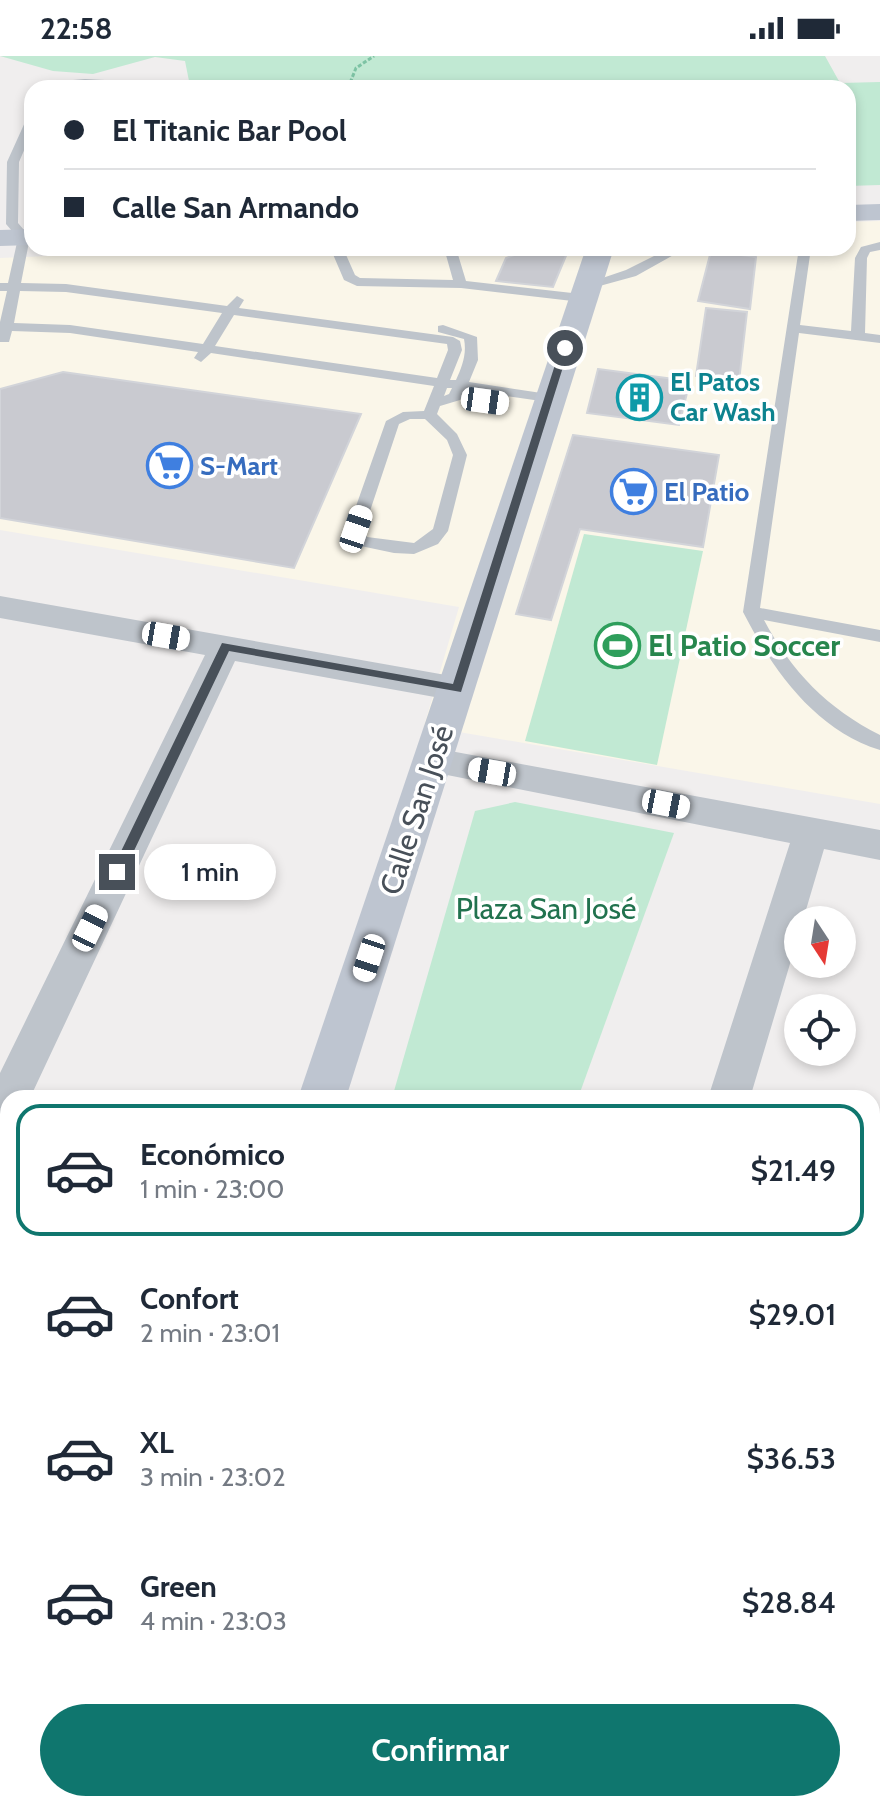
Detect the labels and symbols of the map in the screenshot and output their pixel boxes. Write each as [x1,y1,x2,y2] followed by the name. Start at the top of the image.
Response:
[547,330,583,366] route start
[670,366,776,428] place label: El Patos Car Wash
[615,373,663,421] building icon: El Patos Car Wash
[460,386,510,416] car
[145,442,193,490] supermarket icon: S-Mart
[200,450,278,482] place label: S-Mart
[609,468,657,516] supermarket icon: El Patio
[664,476,750,508] place label: El Patio
[337,502,375,556] car
[140,620,192,652] car
[593,622,641,670] sports icon: El Patio Soccer
[648,627,840,664] place label: El Patio Soccer
[372,720,461,899] street label: Calle San José
[466,756,518,788] car
[640,788,692,820] car
[145,844,277,900] callout: 1 min
[99,854,135,890] route end
[456,890,636,927] park label: Plaza San José
[69,901,111,955] car
[784,906,856,978] north arrow
[350,931,388,985] car

